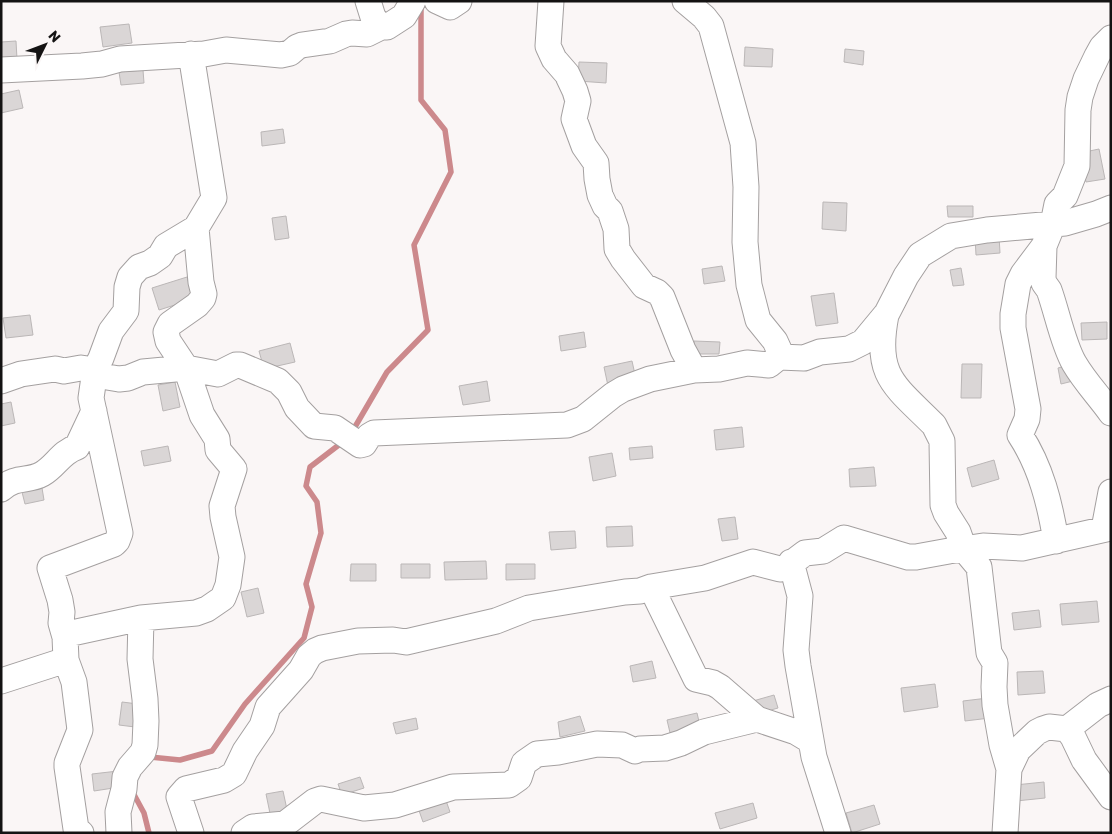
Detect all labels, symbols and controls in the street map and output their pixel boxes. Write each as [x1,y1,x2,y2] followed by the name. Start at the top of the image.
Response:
[20,20,70,70] north arrow
[45,27,64,46] text: N

